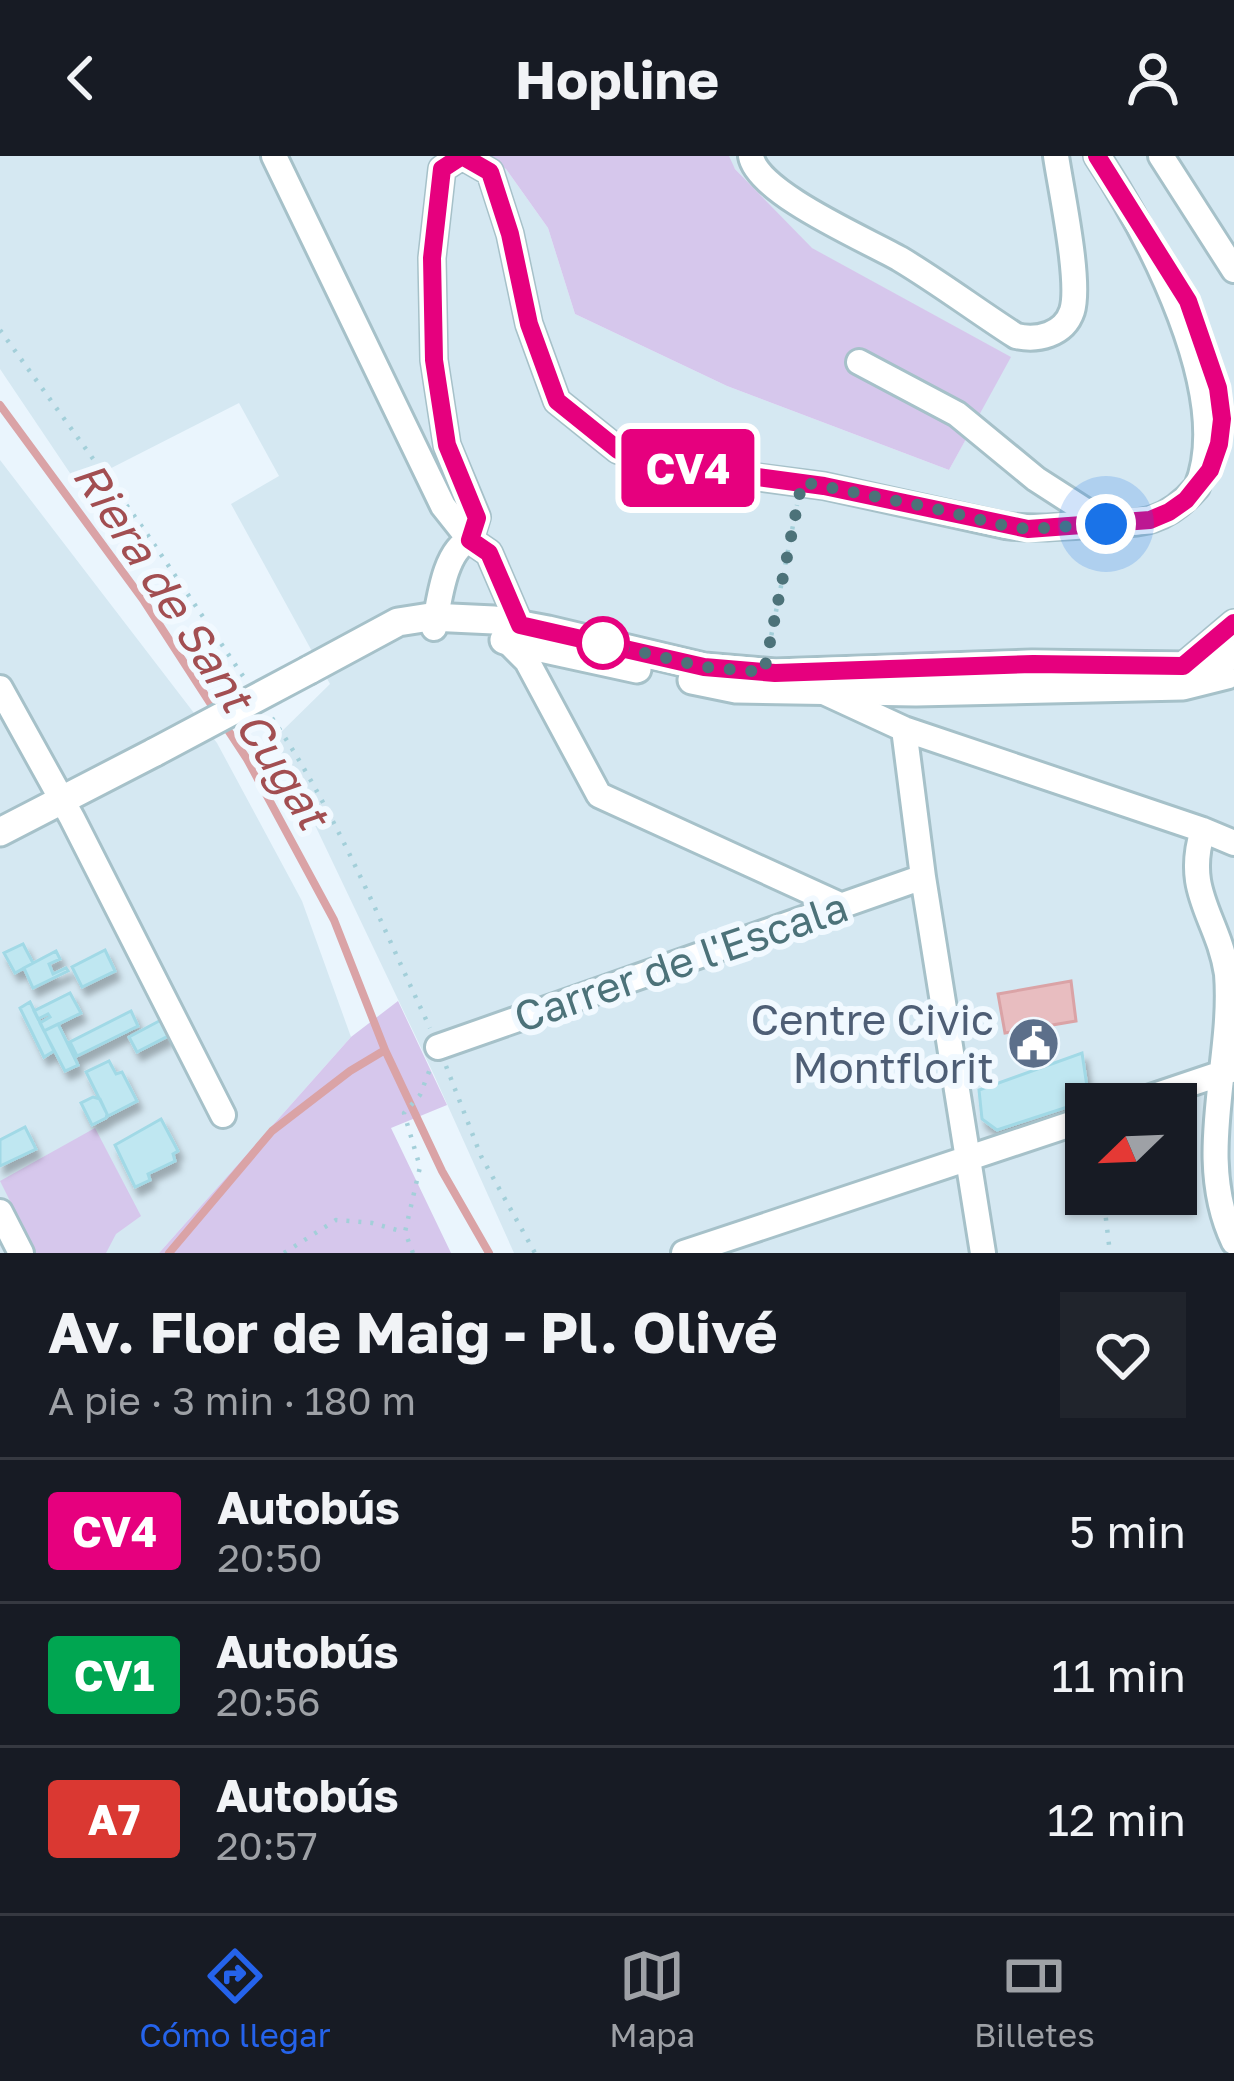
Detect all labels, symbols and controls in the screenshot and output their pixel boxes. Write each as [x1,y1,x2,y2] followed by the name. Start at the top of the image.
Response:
[48,45,114,111] icon: back
[1120,45,1186,111] icon: person
[515,46,719,111] text: Hopline
[619,429,757,507] line badge: CV4
[645,443,731,493] text: CV4
[63,451,343,841] water label: Riera de Sant Cugat
[1076,494,1136,554] your location
[578,618,628,668] unlabelled marker
[507,881,854,1042] street label: Carrer de l'Escala
[751,994,994,1092] place label: Centre Civic Montflorit
[1005,1016,1061,1072] public building icon: Centre Civic Montflorit
[1065,1083,1197,1215] north arrow
[1065,1083,1197,1215] map controls
[1060,1292,1186,1418] button: heart
[48,1297,778,1366] text: Av. Flor de Maig - Pl. Olivé
[48,1377,416,1424] text: A pie · 3 min · 180 m
[217,1480,400,1534] text: Autobús
[1069,1504,1186,1558] text: 5 min
[72,1506,157,1556] text: CV4
[217,1534,323,1581] text: 20:50
[216,1624,399,1678] text: Autobús
[1052,1648,1186,1702] text: 11 min
[74,1650,154,1700] text: CV1
[216,1678,321,1725] text: 20:56
[216,1768,399,1822] text: Autobús
[1047,1792,1186,1846] text: 12 min
[88,1794,140,1844] text: A7
[216,1822,318,1869] text: 20:57
[139,1943,331,2054] tab: Cómo llegar
[609,1943,695,2054] tab: Mapa
[974,1943,1095,2054] tab: Billetes

